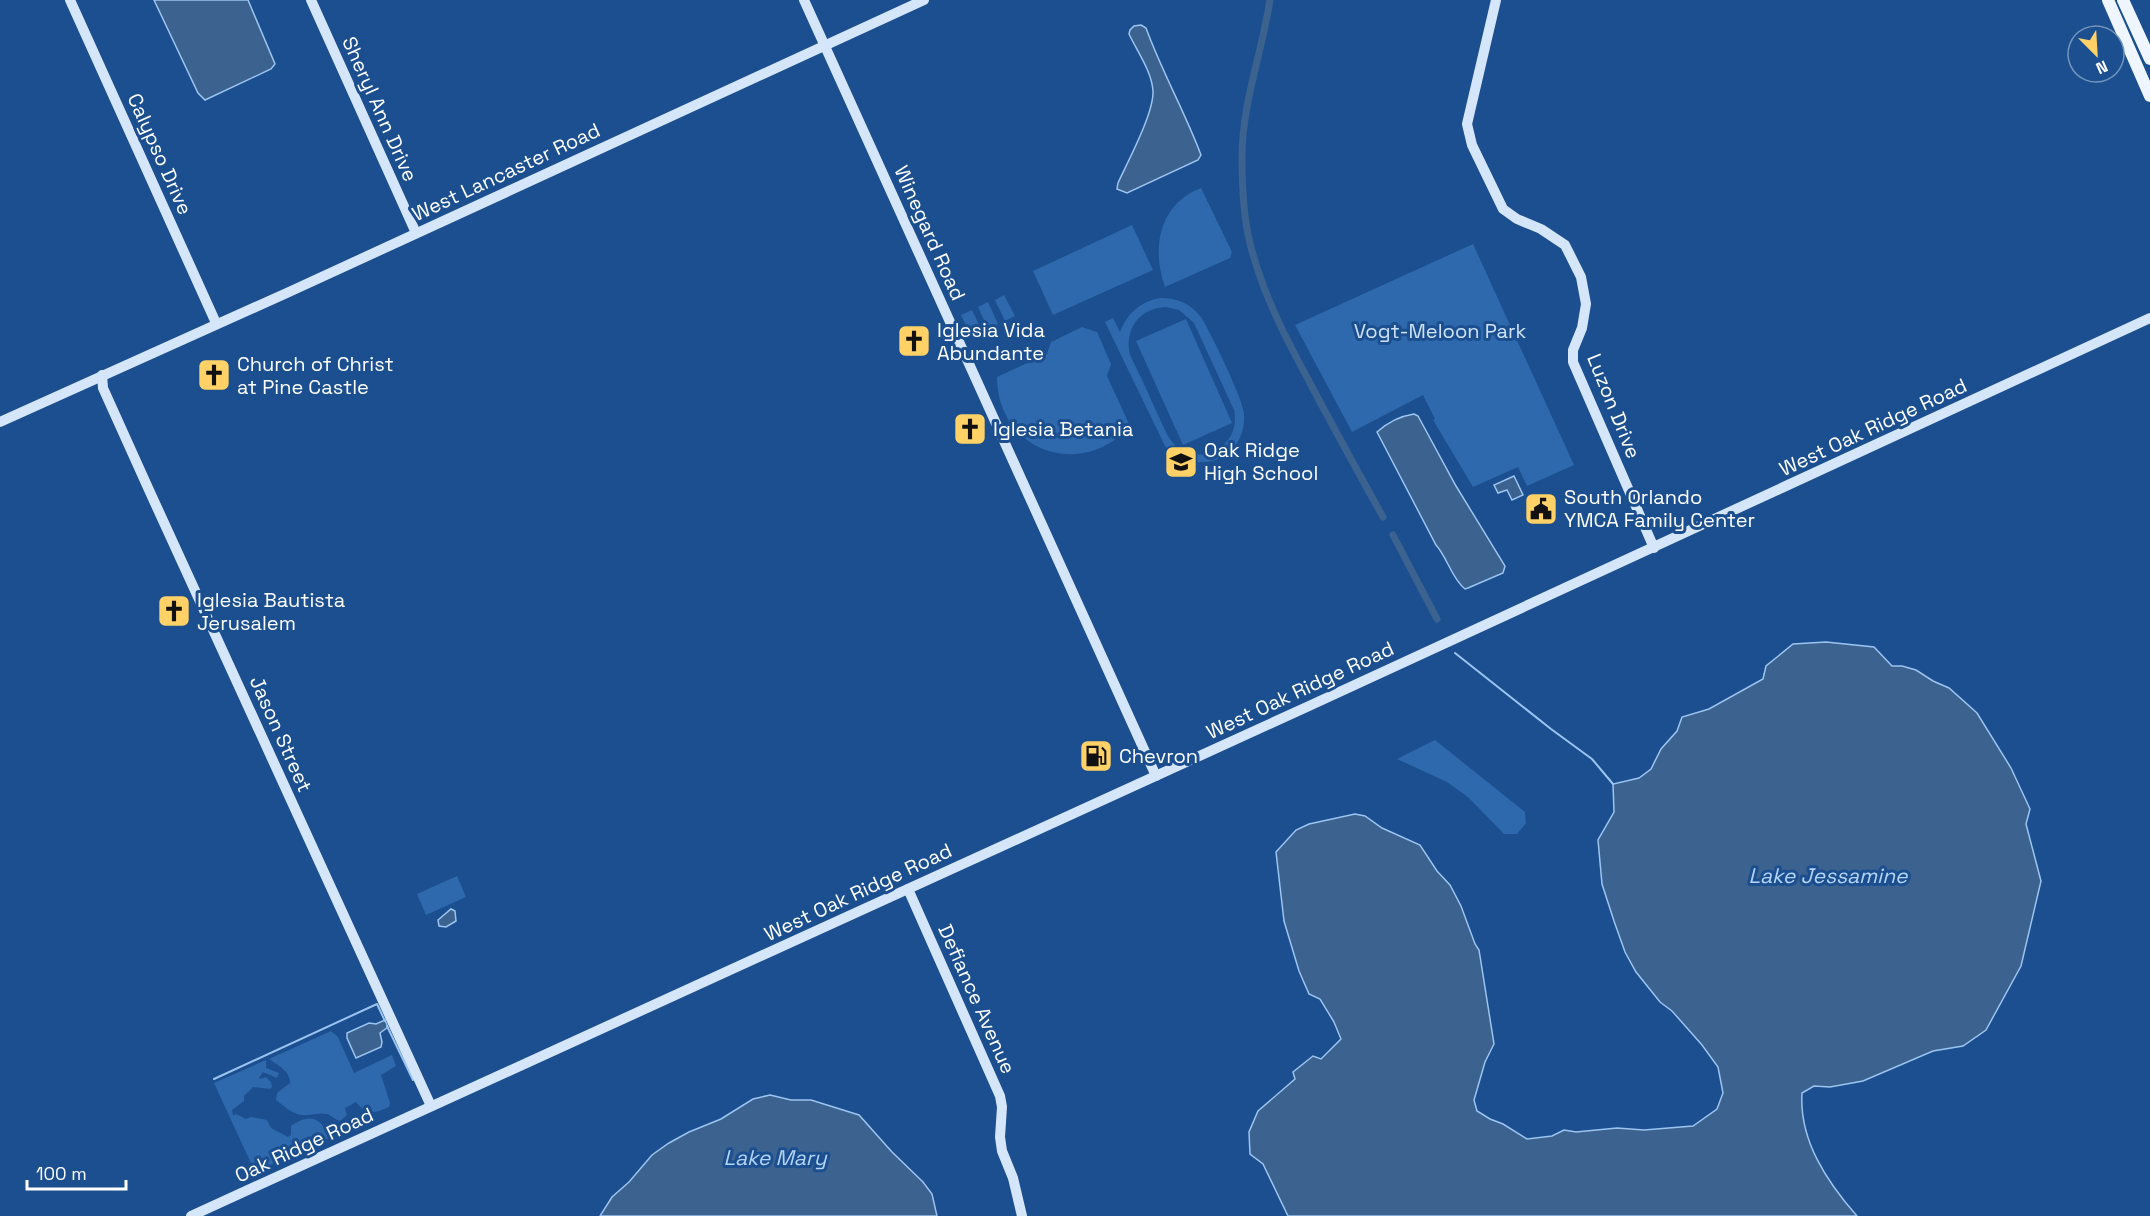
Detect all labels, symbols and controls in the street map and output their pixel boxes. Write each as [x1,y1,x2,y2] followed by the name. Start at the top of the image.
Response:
[2066,24,2126,84] north arrow
[336,32,424,186] street label: Sheryl Ann Drive
[2093,55,2111,79] text: N
[122,89,198,219] street label: Calypso Drive
[408,117,604,227] street label: West Lancaster Road
[889,161,971,305] street label: Winegard Road
[937,317,1045,366] place label: Iglesia Vida Abundante
[1354,318,1527,344] park label: Vogt-Meloon Park
[896,323,932,359] church icon: Iglesia Vida Abundante
[1581,350,1647,462] street label: Luzon Drive
[237,351,394,400] place label: Church of Christ at Pine Castle
[196,357,232,393] church icon: Church of Christ at Pine Castle
[1775,372,1971,482] street label: West Oak Ridge Road
[952,411,988,447] church icon: Iglesia Betania
[993,416,1134,442] place label: Iglesia Betania
[1204,437,1318,486] place label: Oak Ridge High School
[1163,444,1199,480] school or university icon: Oak Ridge High School
[1564,484,1755,533] place label: South Orlando YMCA Family Center
[1523,491,1559,527] public building icon: South Orlando YMCA Family Center
[197,587,345,636] place label: Iglesia Bautista Jerusalem
[156,593,192,629] church icon: Iglesia Bautista Jerusalem
[1202,635,1398,745] street label: West Oak Ridge Road
[244,672,318,796] street label: Jason Street
[1078,738,1114,774] fuel station icon: Chevron
[1119,743,1198,769] place label: Chevron
[760,837,956,947] street label: West Oak Ridge Road
[1748,862,1909,889] water label: Lake Jessamine
[932,920,1022,1078] street label: Defiance Avenue
[230,1102,378,1188] street label: Oak Ridge Road
[723,1144,828,1171] water label: Lake Mary
[27,1153,126,1191] scale bar
[36,1162,87,1185] text: 100 m

